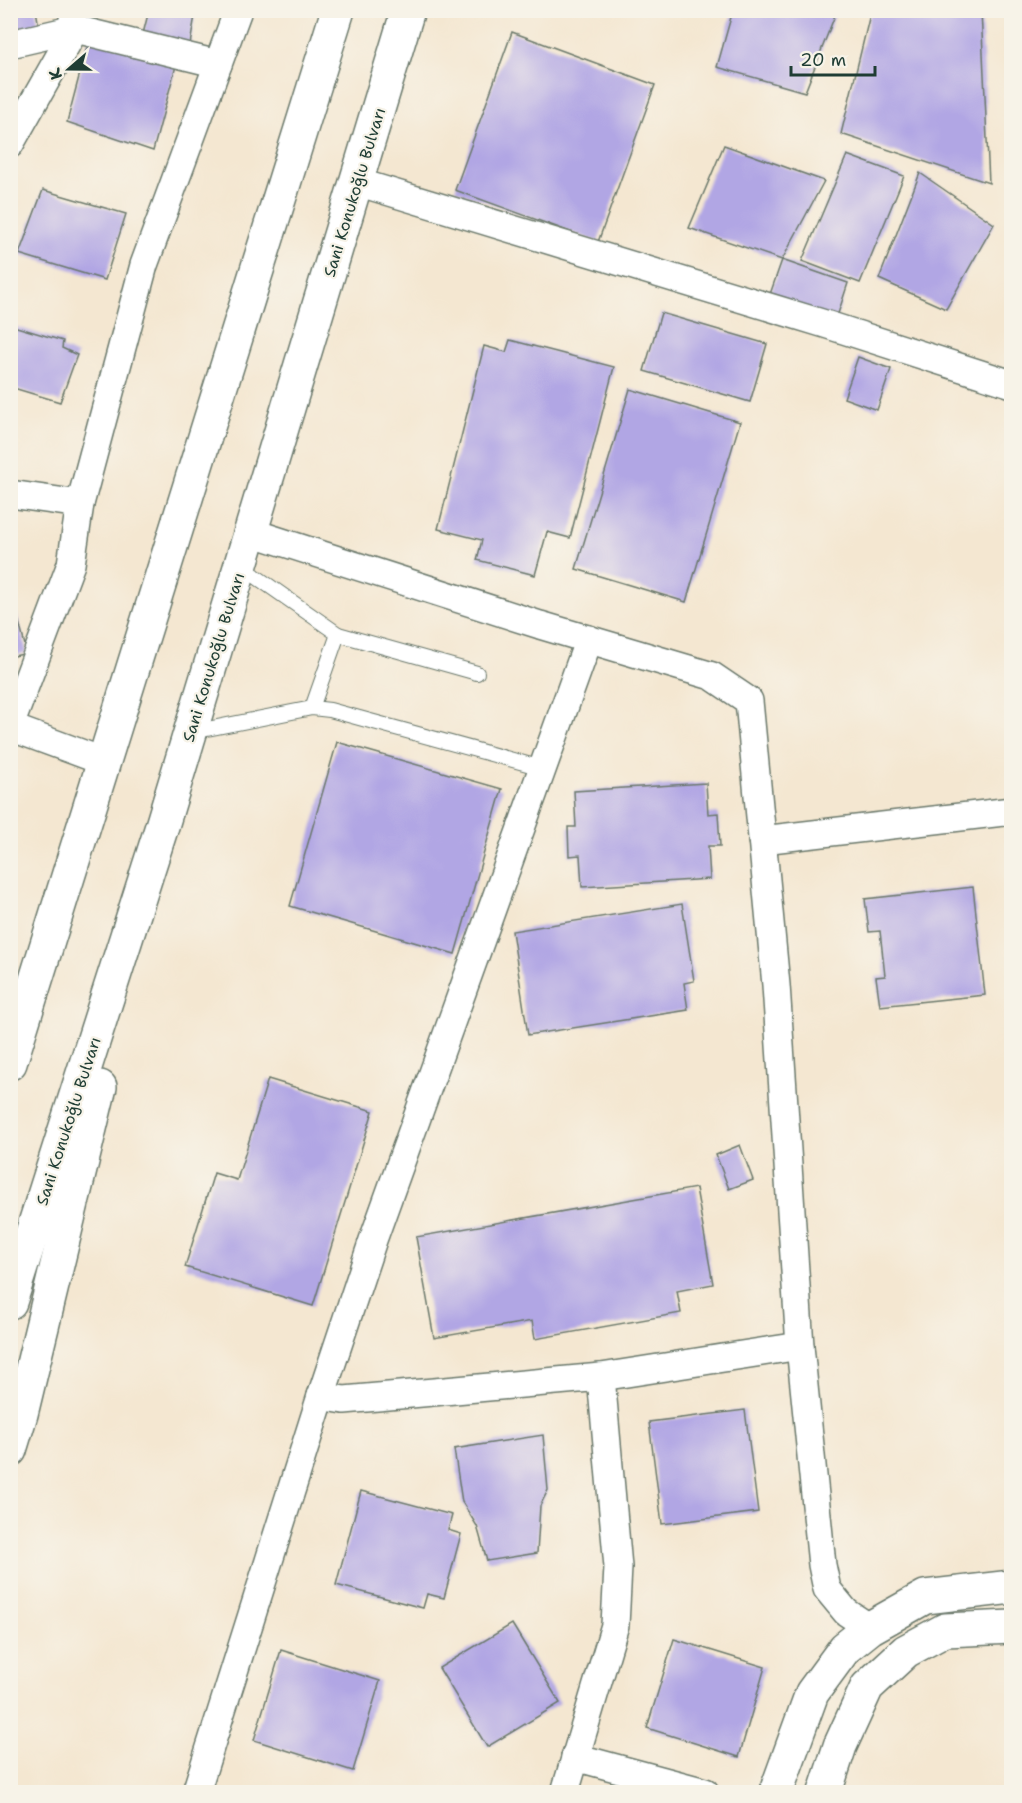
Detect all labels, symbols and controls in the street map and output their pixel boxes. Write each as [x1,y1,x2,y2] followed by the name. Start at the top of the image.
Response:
[39,39,99,99] north arrow
[791,39,875,77] scale bar
[800,48,846,72] text: 20 m
[44,65,67,83] text: K
[319,105,390,279] street label: Sani Konukoğlu Bulvarı
[178,570,249,744] street label: Sani Konukoğlu Bulvarı
[31,1034,106,1208] street label: Sani Konukoğlu Bulvarı

